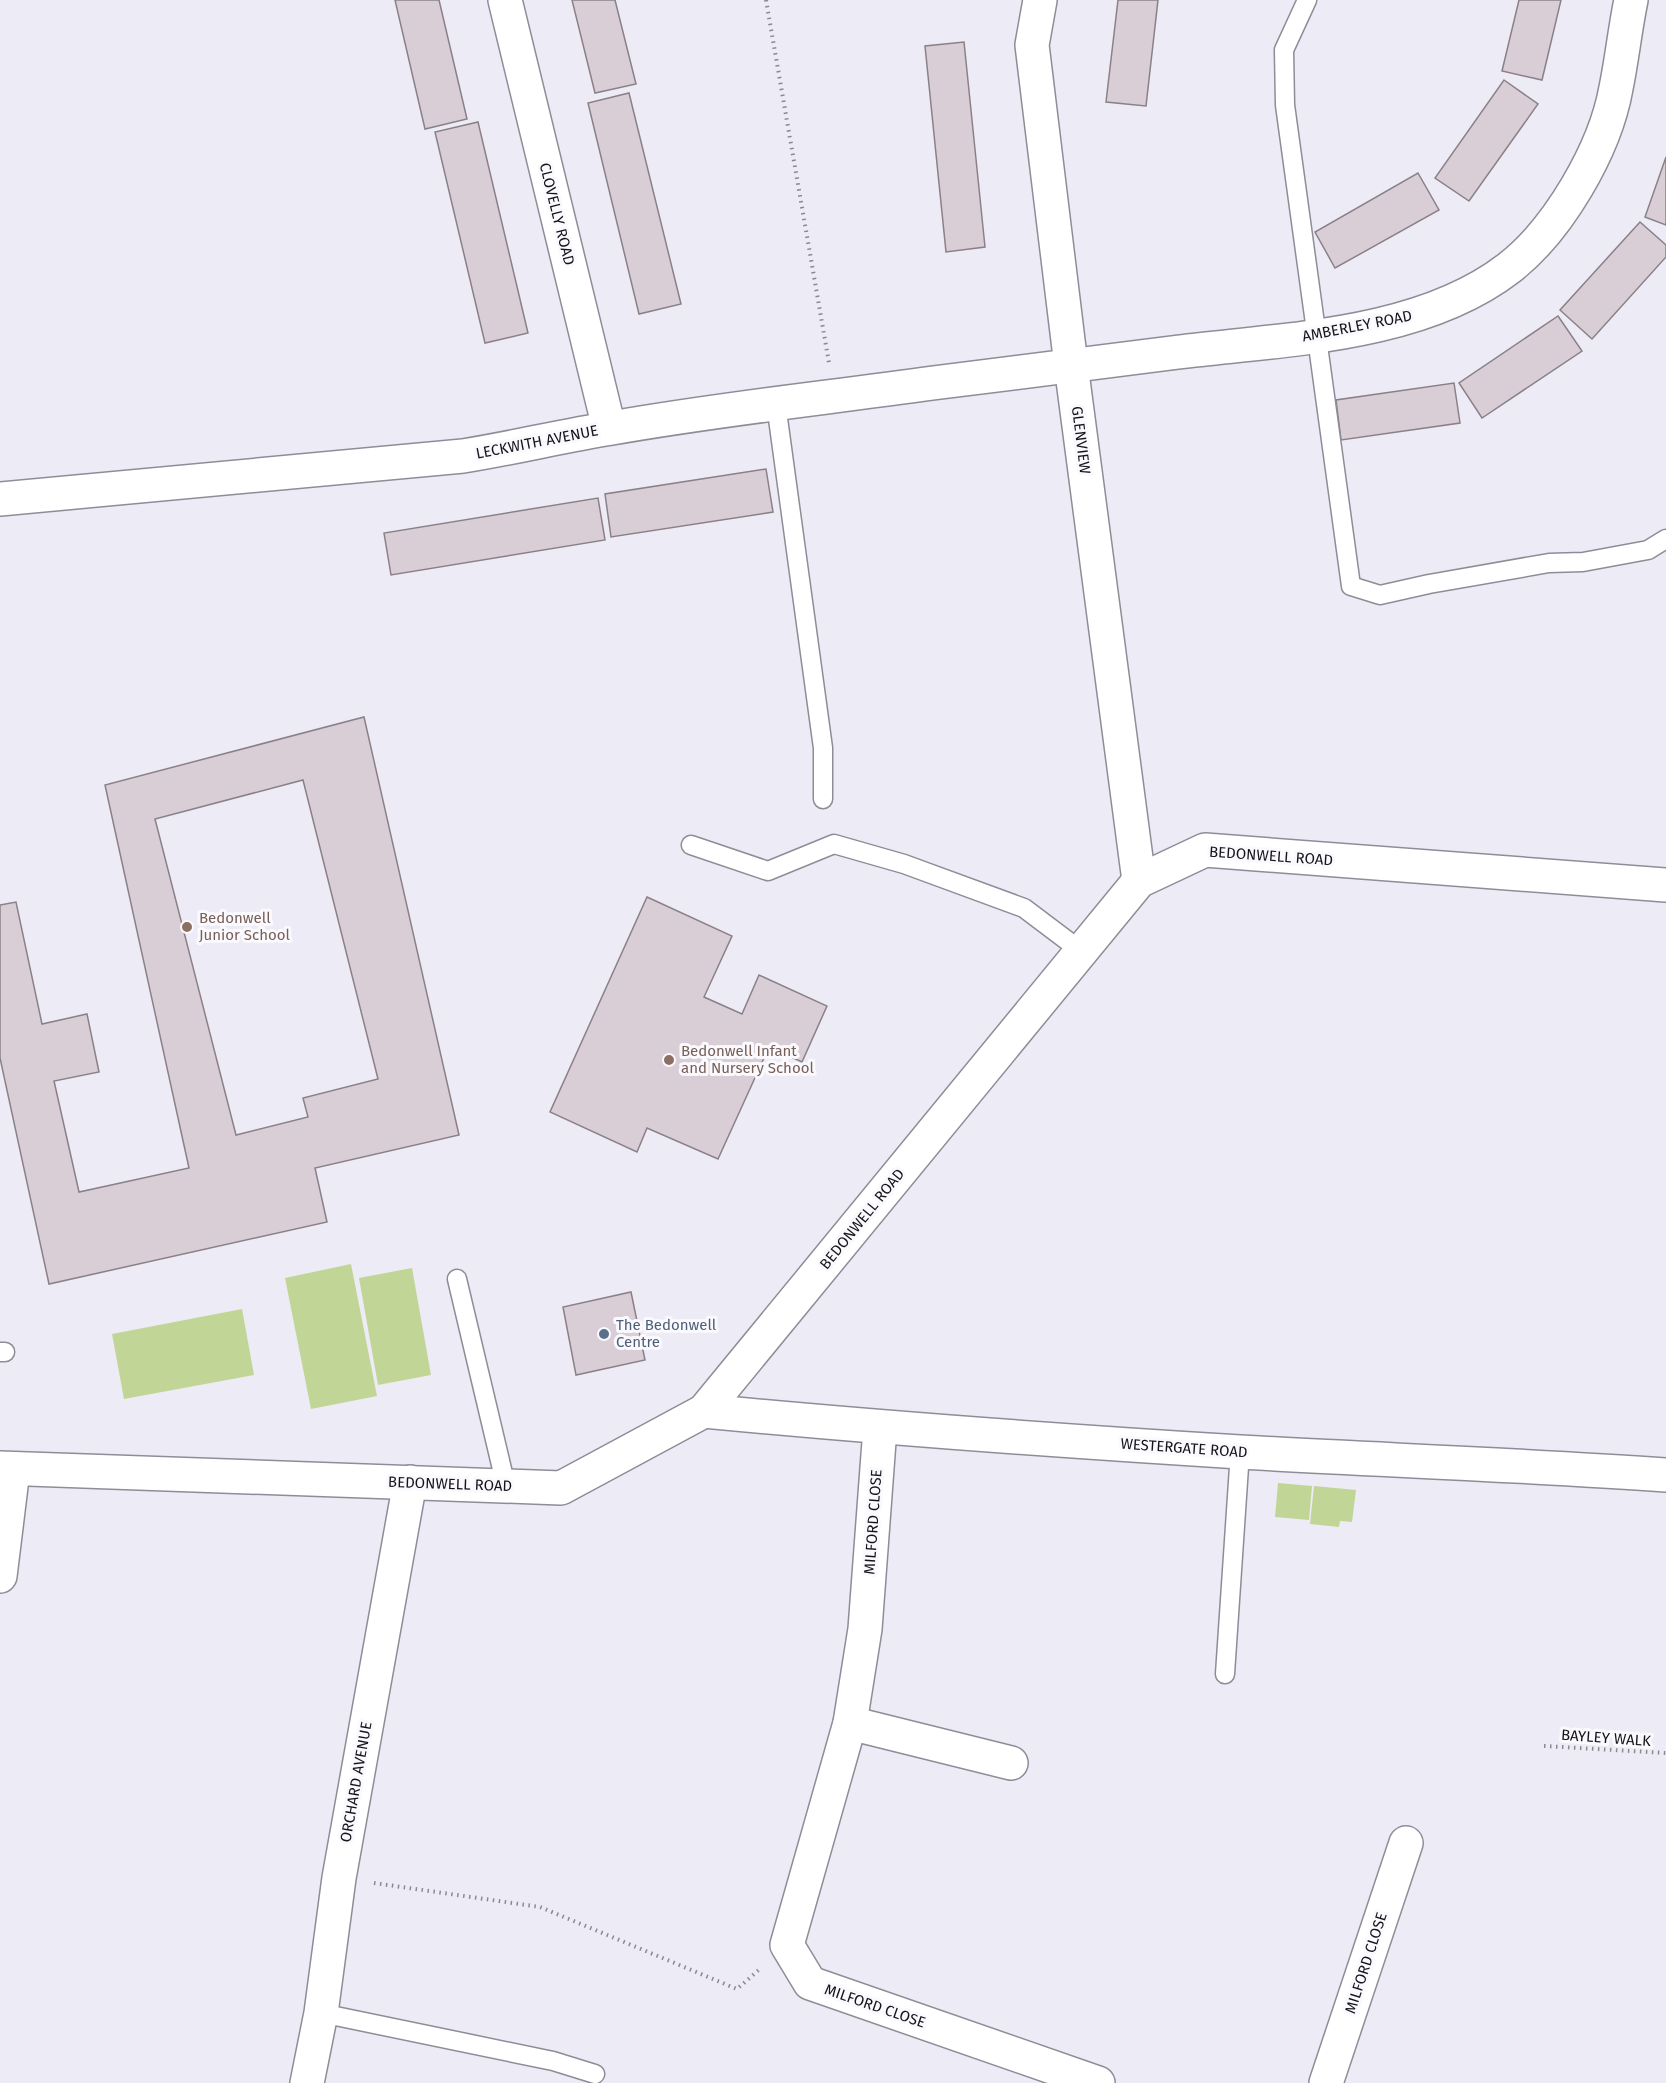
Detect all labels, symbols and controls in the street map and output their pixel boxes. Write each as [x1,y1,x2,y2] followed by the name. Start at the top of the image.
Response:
[536,161,578,267] street label: CLOVELLY ROAD
[1301,307,1413,345] street label: AMBERLEY ROAD
[1068,405,1094,476] street label: GLENVIEW
[474,421,600,463] street label: LECKWITH AVENUE
[1208,843,1334,869] street label: BEDONWELL ROAD
[199,909,291,944] place label: Bedonwell Junior School
[180,920,194,934] marker: Bedonwell Junior School
[681,1042,814,1077] place label: Bedonwell Infant and Nursery School
[662,1053,676,1067] marker: Bedonwell Infant and Nursery School
[816,1165,908,1273] street label: BEDONWELL ROAD
[616,1316,717,1351] place label: The Bedonwell Centre
[597,1327,611,1341] marker: The Bedonwell Centre
[1120,1435,1248,1461] street label: WESTERGATE ROAD
[860,1469,886,1575] street label: MILFORD CLOSE
[388,1473,512,1495] street label: BEDONWELL ROAD
[337,1720,375,1844] street label: ORCHARD AVENUE
[1560,1726,1652,1750] street label: BAYLEY WALK
[1341,1910,1391,2016] street label: MILFORD CLOSE
[822,1980,928,2032] street label: MILFORD CLOSE

